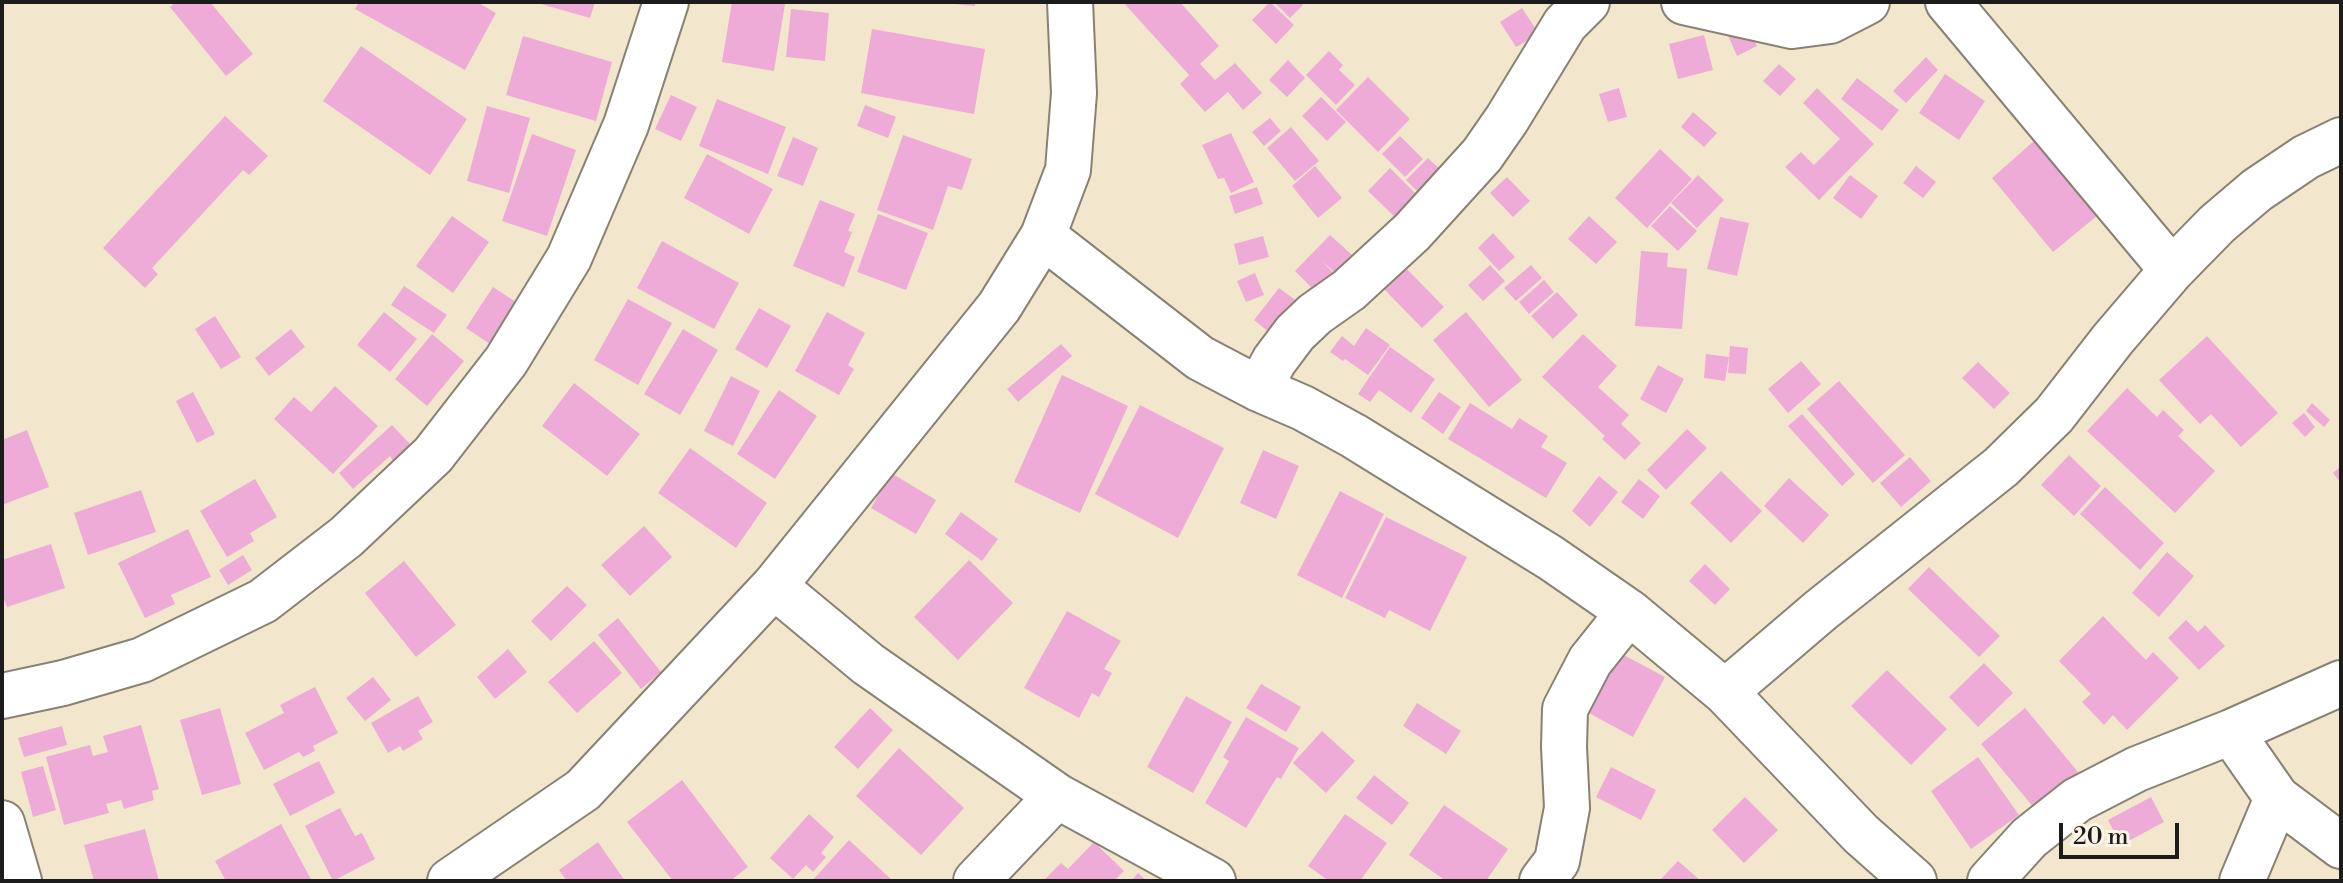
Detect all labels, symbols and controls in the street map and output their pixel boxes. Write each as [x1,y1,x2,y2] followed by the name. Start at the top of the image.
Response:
[2063,807,2183,857] scale bar
[2073,822,2129,852] text: 20 m

